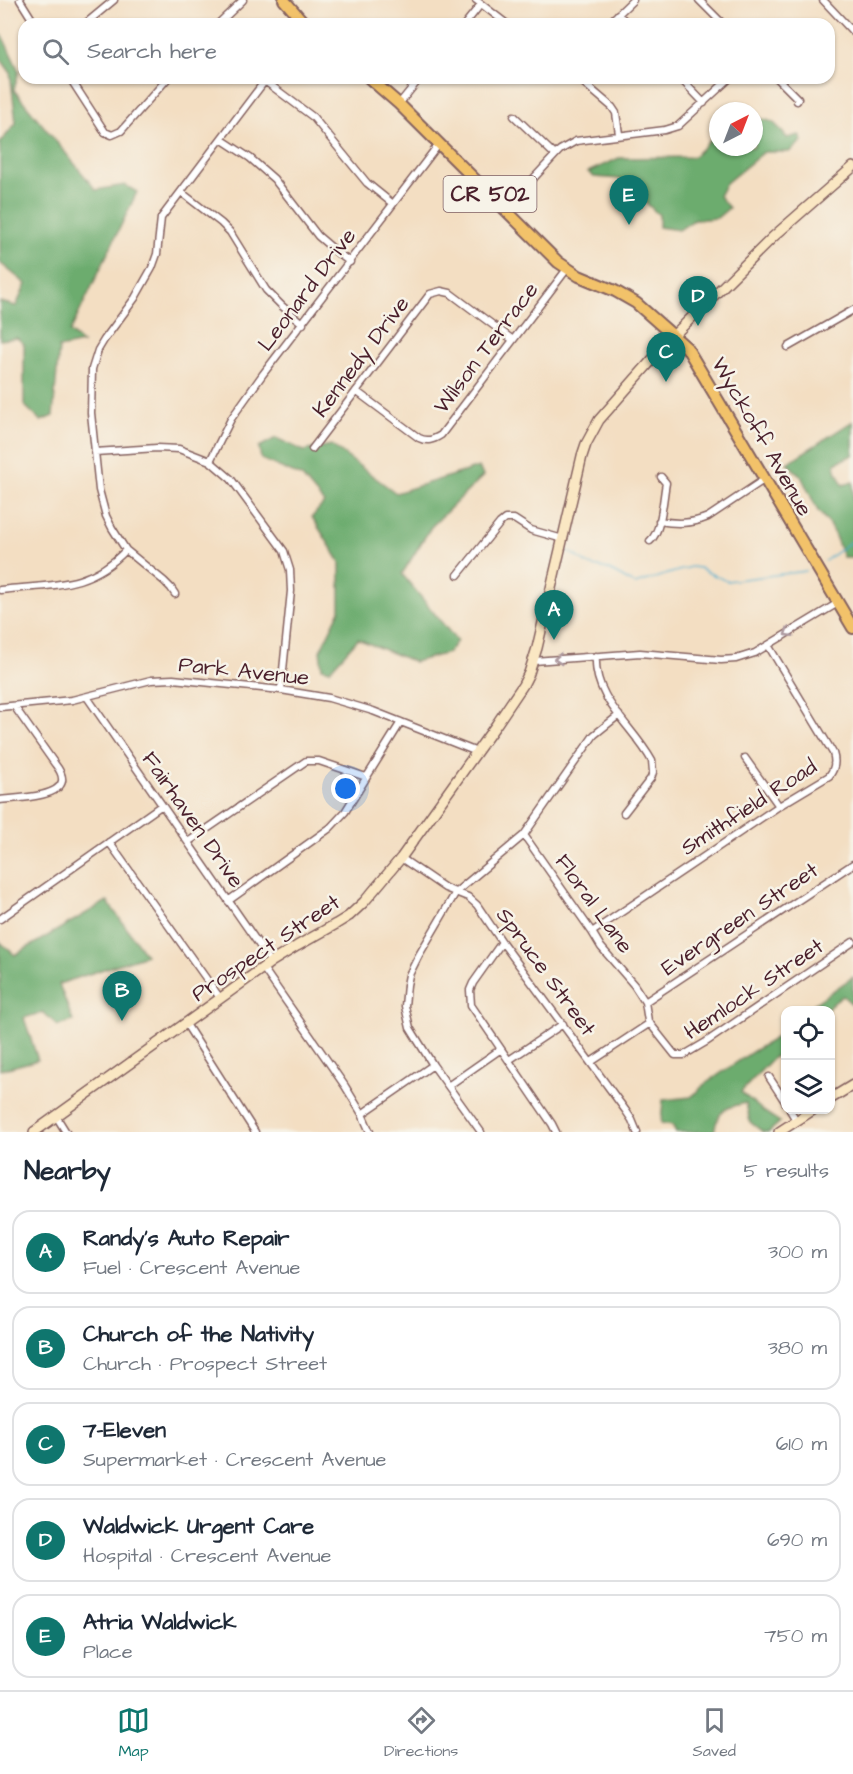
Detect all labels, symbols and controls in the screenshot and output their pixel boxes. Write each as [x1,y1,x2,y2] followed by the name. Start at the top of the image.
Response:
[18,18,835,84] search box
[39,35,72,68] icon: search
[87,36,217,67] text: Search here
[709,102,763,156] north arrow
[444,176,536,212] road number: CR 502
[610,176,648,225] pin: E
[251,222,364,358] street label: Leonard Drive
[426,276,546,420] street label: Wilson Terrace
[678,276,718,326] pin: D
[305,290,418,424] street label: Kennedy Drive
[646,332,686,382] pin: C
[703,351,820,523] street label: Wyckoff Avenue
[534,590,574,640] pin: A
[784,626,794,638] one-way arrow
[177,649,311,694] street label: Park Avenue
[554,652,563,665] one-way arrow
[134,745,251,894] street label: Fairhaven Drive
[675,752,823,863] street label: Smithfield Road
[331,774,360,803] your location
[547,848,640,960] street label: Floral Lane
[655,855,825,984] street label: Evergreen Street
[185,887,346,1010] street label: Prospect Street
[489,901,603,1043] street label: Spruce Street
[678,931,830,1047] street label: Hemlock Street
[102,972,142,1021] pin: B
[781,1006,835,1114] map controls
[781,1006,835,1060] button: locate
[781,1060,835,1114] button: layers
[24,1153,111,1189] text: Nearby
[744,1157,829,1185] text: 5 results
[83,1223,290,1254] text: Randy's Auto Repair
[39,1238,52,1266] text: A
[768,1238,827,1266] text: 300 m
[83,1254,300,1282] text: Fuel · Crescent Avenue
[83,1319,314,1350] text: Church of the Nativity
[38,1334,53,1362] text: B
[768,1334,827,1362] text: 380 m
[83,1350,327,1378] text: Church · Prospect Street
[83,1415,166,1446] text: 7-Eleven
[38,1430,53,1458] text: C
[776,1430,827,1458] text: 610 m
[83,1446,386,1474] text: Supermarket · Crescent Avenue
[83,1511,314,1542] text: Waldwick Urgent Care
[39,1526,52,1554] text: D
[767,1526,827,1554] text: 690 m
[83,1542,331,1570] text: Hospital · Crescent Avenue
[83,1607,237,1638] text: Atria Waldwick
[40,1622,51,1650] text: E
[764,1622,827,1650] text: 750 m
[83,1638,133,1666] text: Place
[117,1704,150,1762] tab: Map
[384,1704,458,1762] tab: Directions
[692,1704,736,1762] tab: Saved

